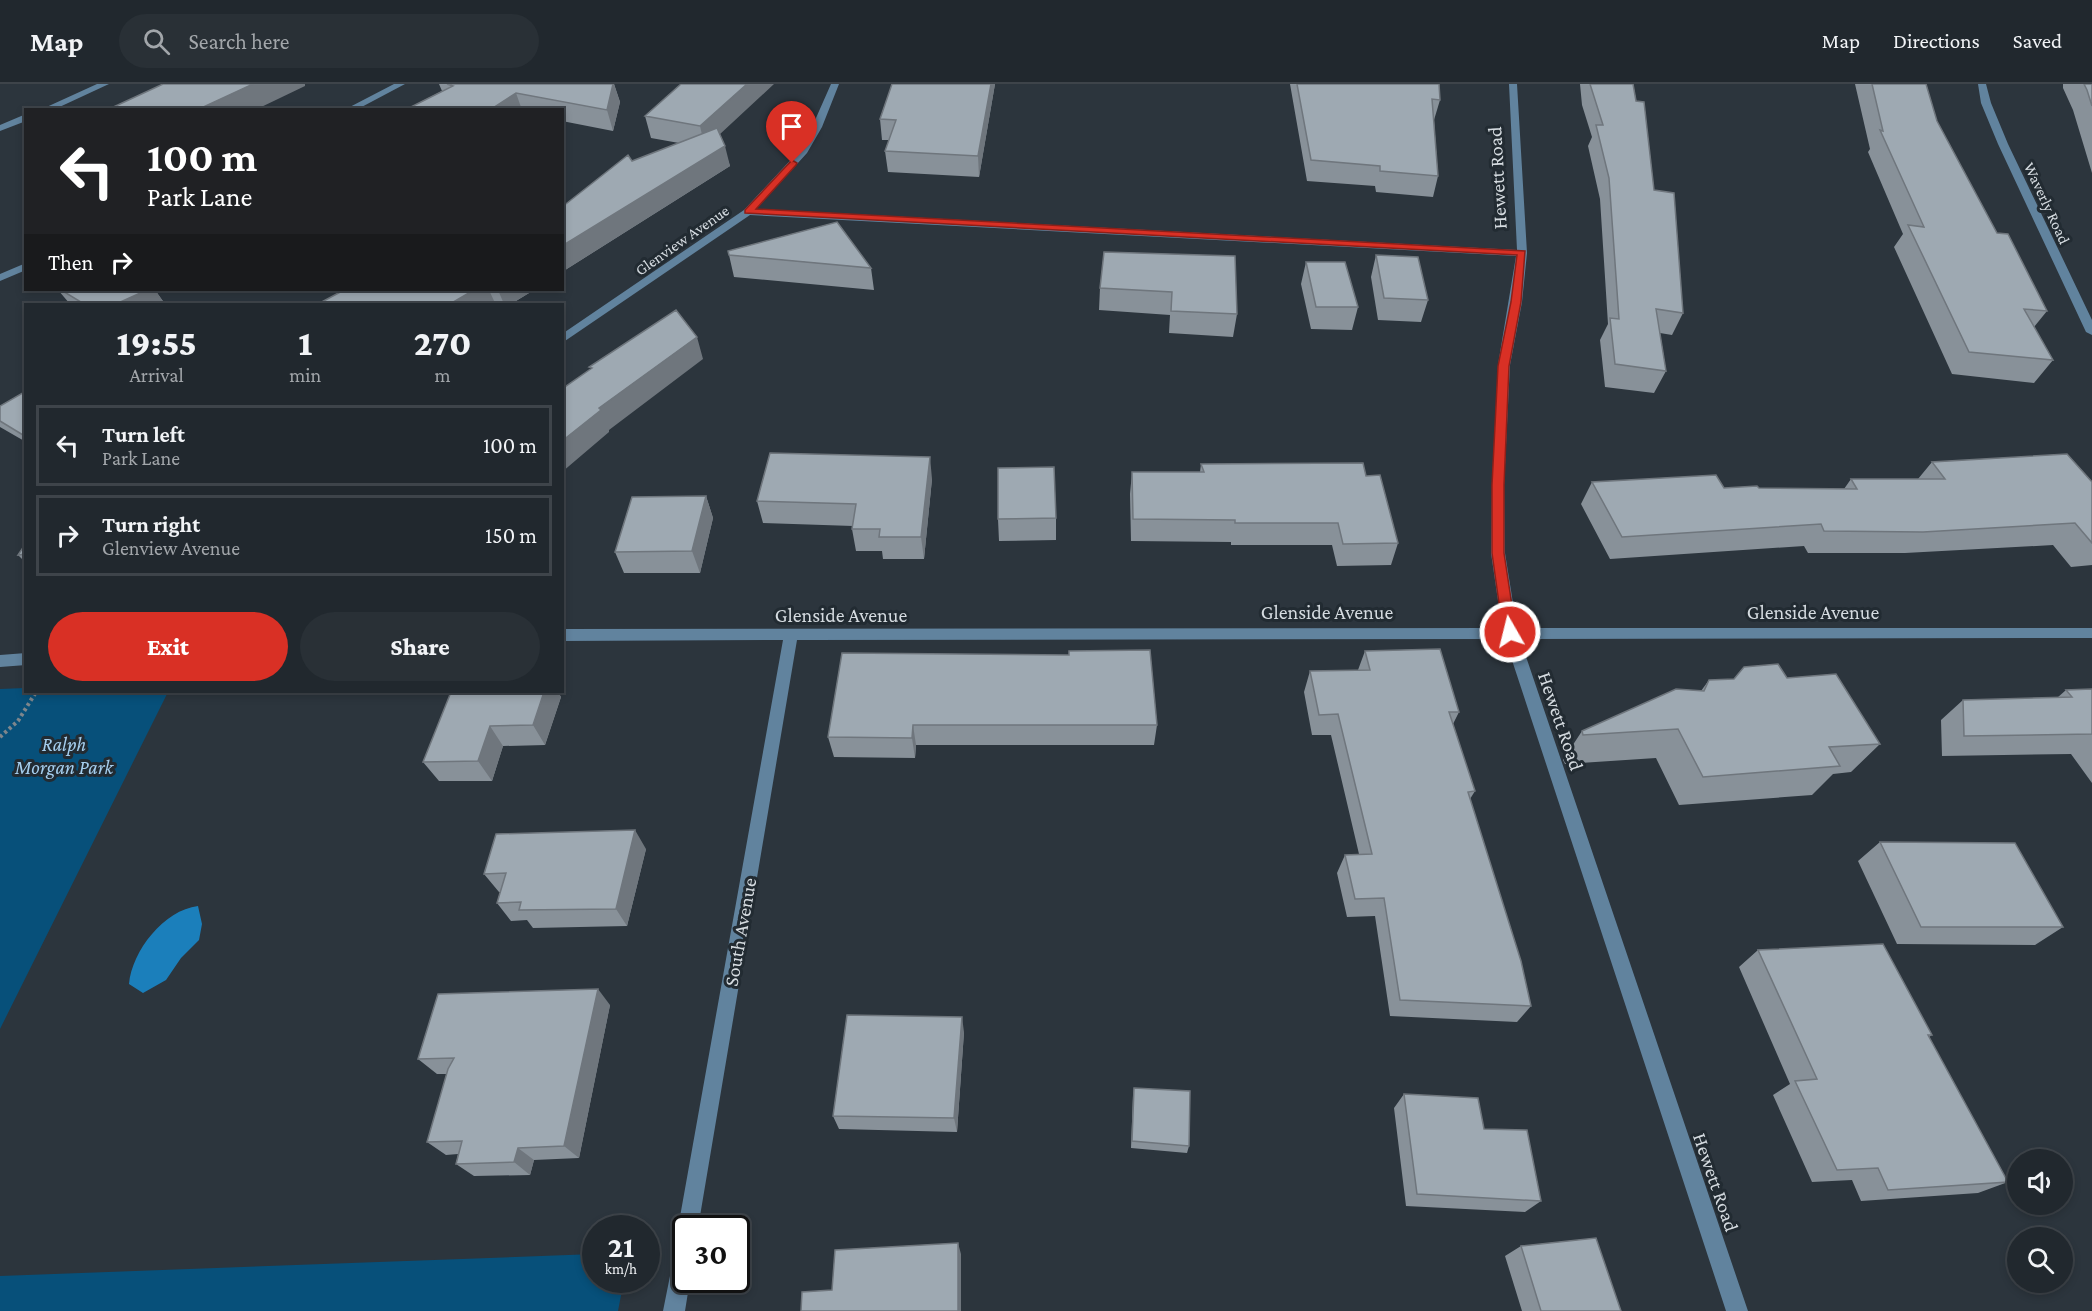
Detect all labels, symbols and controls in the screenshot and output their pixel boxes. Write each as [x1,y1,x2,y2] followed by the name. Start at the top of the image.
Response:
[119,14,539,68] search box
[140,25,173,58] icon: search
[30,26,83,57] text: Map
[188,29,289,54] text: Search here
[1822,29,1860,53] text: Map
[1893,29,1980,53] text: Directions
[2013,29,2062,53] text: Saved
[766,101,817,163] pin
[775,110,808,143] icon: arrive
[1483,126,1511,230] street label: Hewett Road
[48,132,126,210] icon: left
[147,133,257,180] text: 100 m
[2020,159,2074,247] street label: Waverly Road
[147,182,252,212] text: Park Lane
[632,201,732,279] street label: Glenview Avenue
[105,246,138,279] icon: right
[48,250,93,275] text: Then
[117,323,197,363] text: 19:55
[298,323,312,363] text: 1
[414,323,471,363] text: 270
[129,364,184,386] text: Arrival
[289,364,321,386] text: min
[435,364,451,386] text: m
[102,422,185,447] text: Turn left
[51,429,84,462] icon: left
[483,433,537,458] text: 100 m
[102,447,180,469] text: Park Lane
[102,512,200,537] text: Turn right
[51,519,84,552] icon: right
[485,523,537,548] text: 150 m
[102,537,240,559] text: Glenview Avenue
[1478,600,1542,664] position arrow
[1261,601,1393,623] street label: Glenside Avenue
[1747,601,1879,623] street label: Glenside Avenue
[775,604,907,626] street label: Glenside Avenue
[48,612,288,681] button: Exit
[300,612,540,681] button: Share
[1534,669,1588,774] street label: Hewett Road
[14,733,115,779] park label: Ralph Morgan Park
[720,876,760,988] street label: South Avenue
[1689,1130,1743,1235] street label: Hewett Road
[2007,1149,2073,1293] map controls
[2007,1149,2073,1215] button: sound
[672,1215,750,1293] speed limit sign: 30
[2007,1227,2073,1293] button: search
[608,1230,634,1263] text: 21
[605,1261,637,1277] text: km/h

